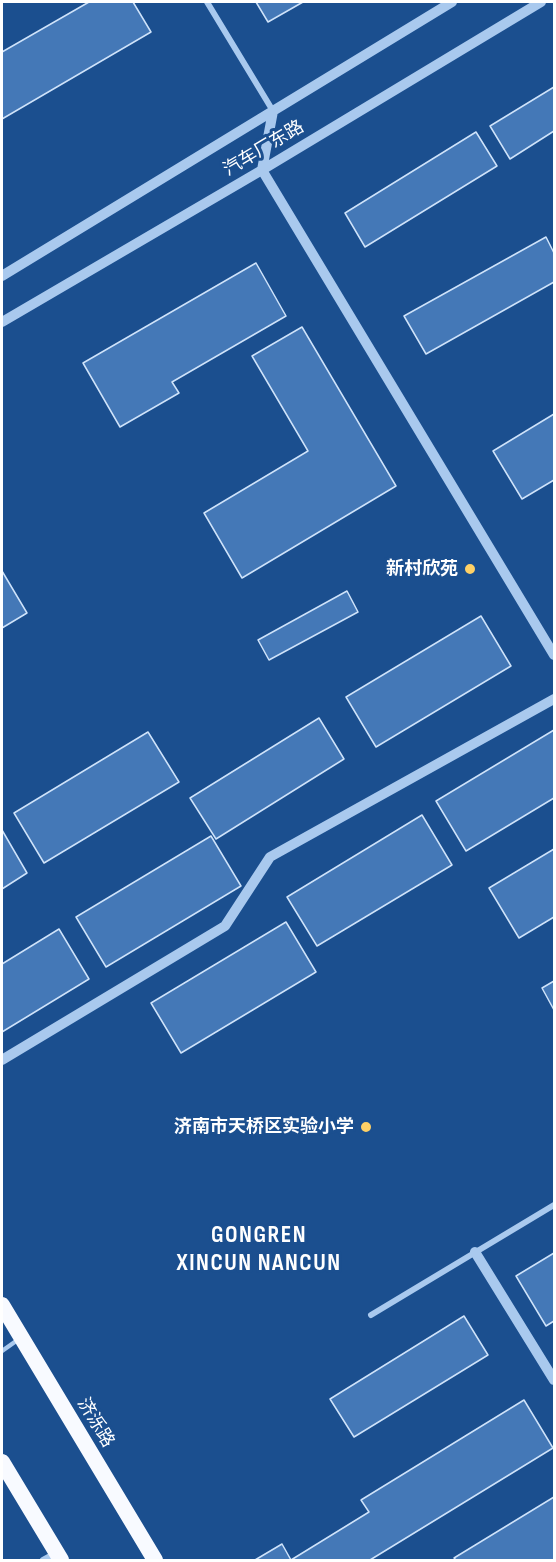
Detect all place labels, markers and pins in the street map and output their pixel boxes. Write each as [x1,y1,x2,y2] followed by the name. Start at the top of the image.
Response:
[386,558,458,580] place label: 新村欣苑
[463,562,477,576] marker: 新村欣苑
[174,1116,354,1138] place label: 济南市天桥区实验小学
[359,1120,373,1134] marker: 济南市天桥区实验小学

